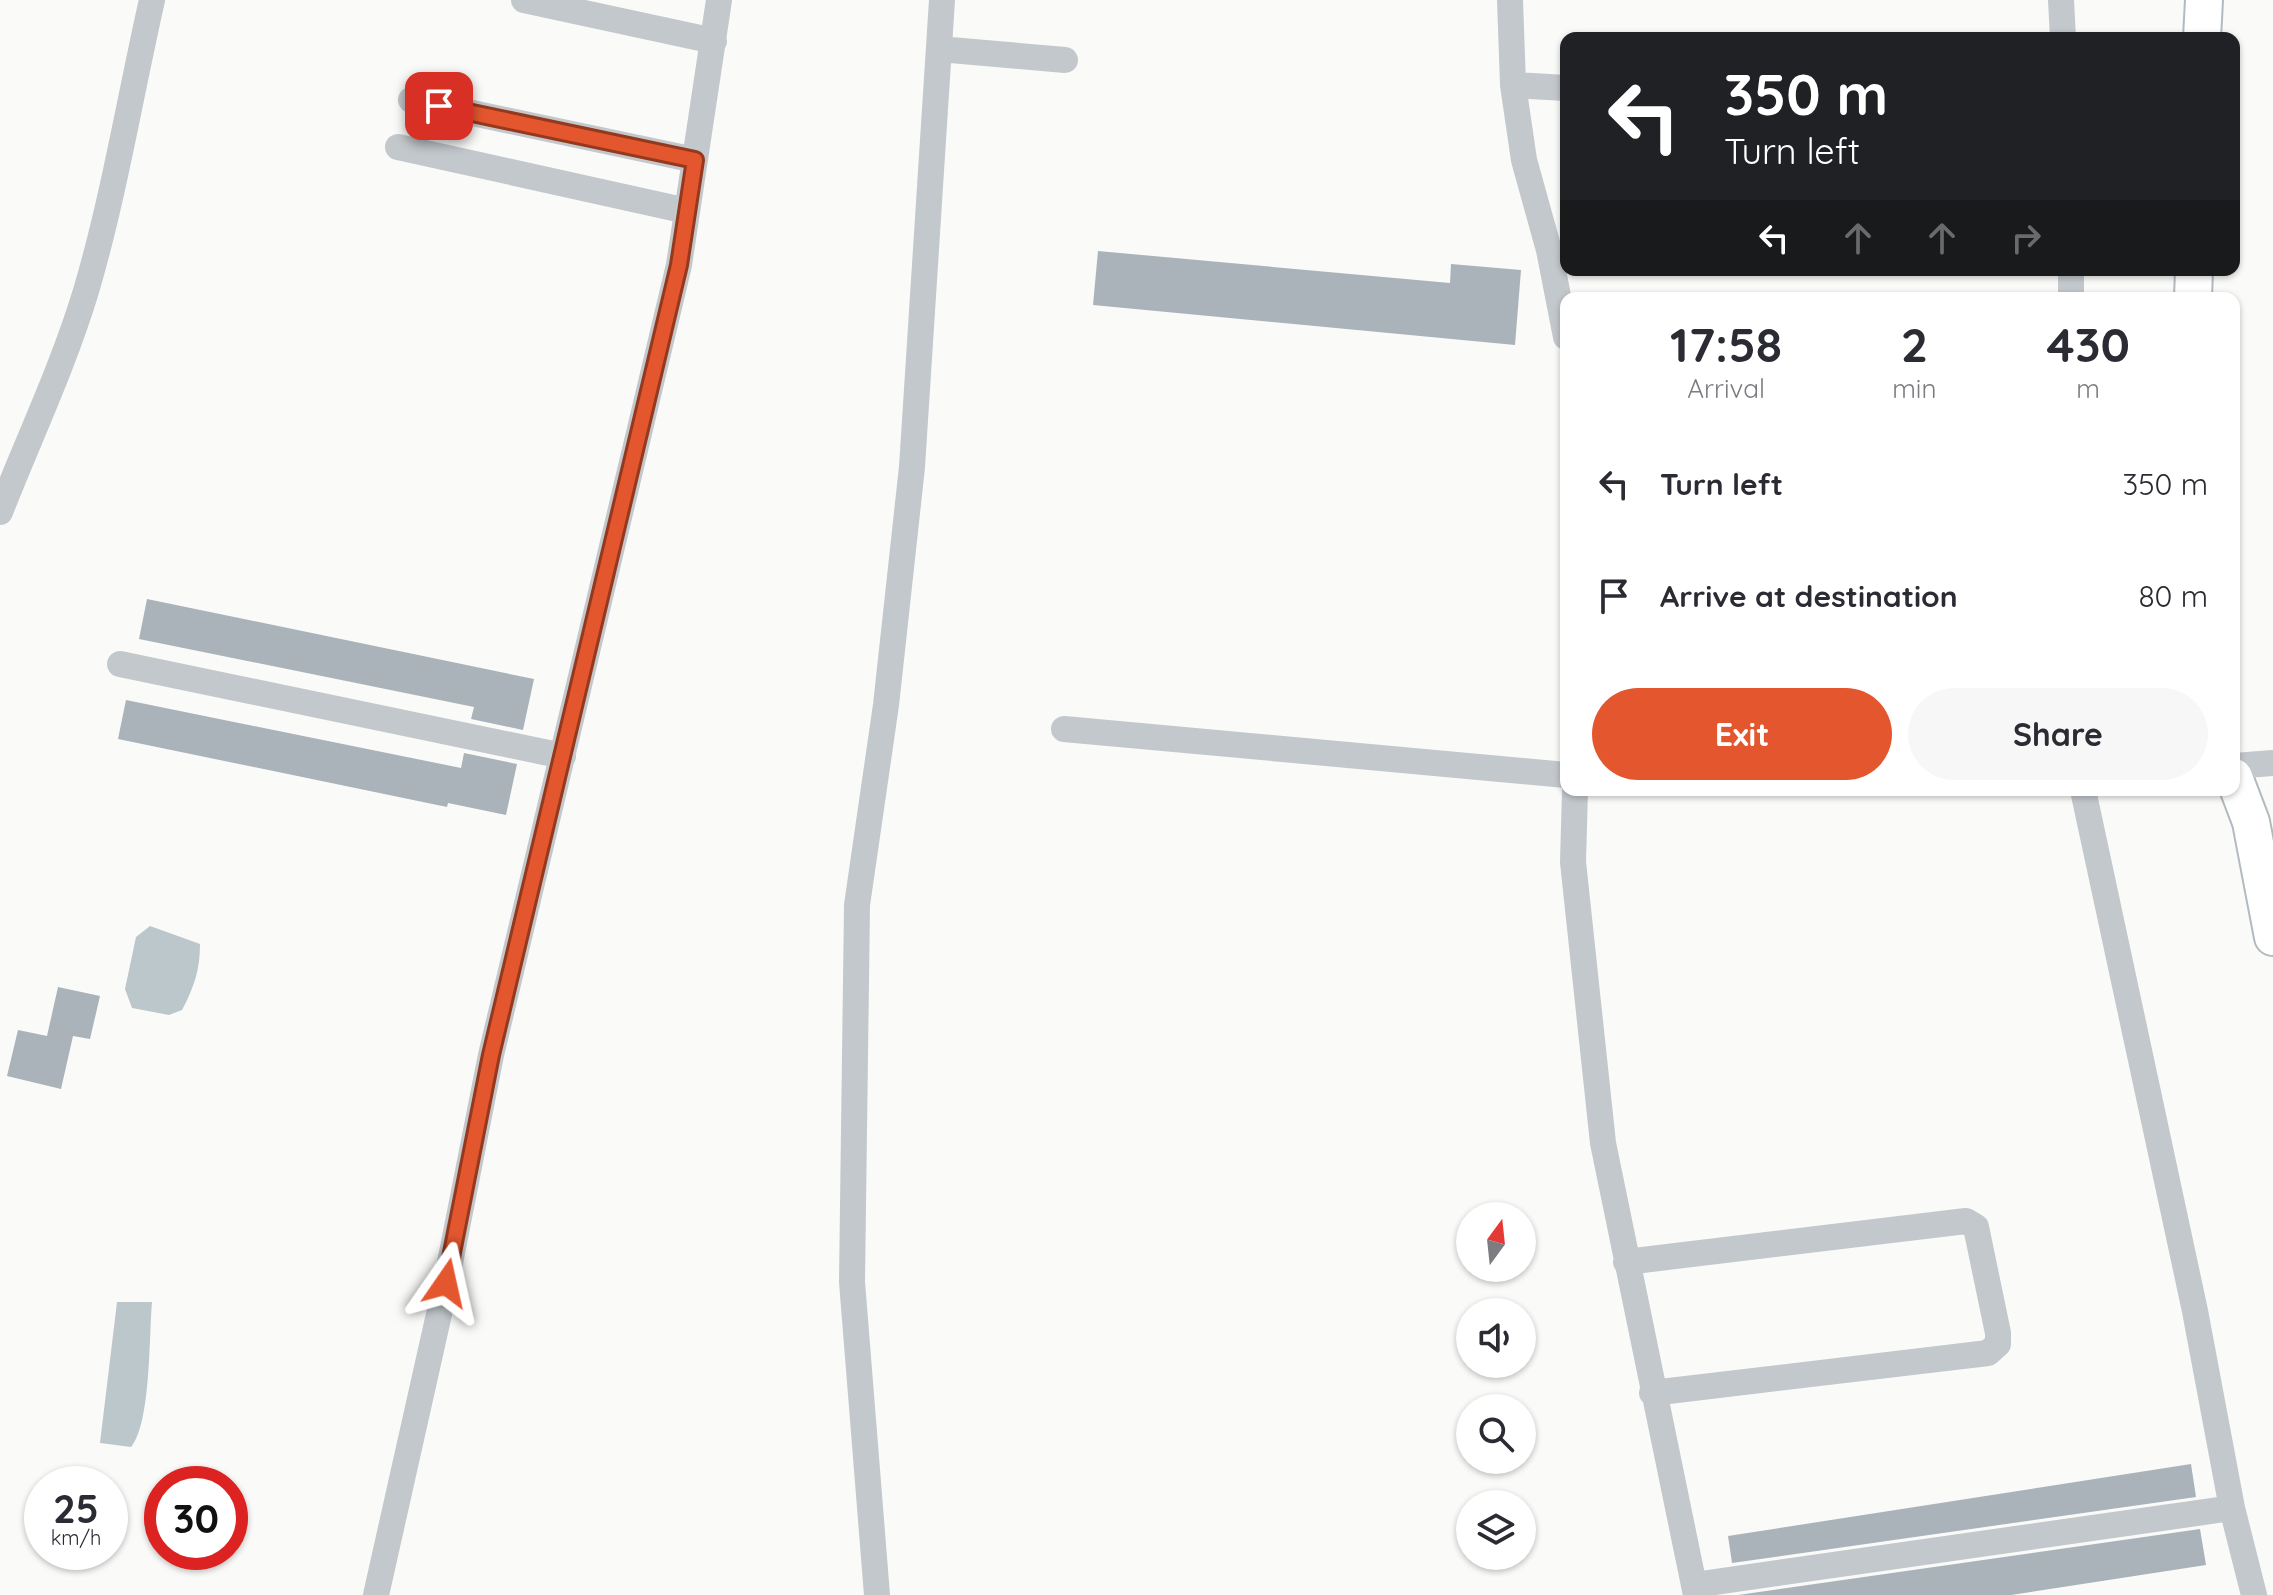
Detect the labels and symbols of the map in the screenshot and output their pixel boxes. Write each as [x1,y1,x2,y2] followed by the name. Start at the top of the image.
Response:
[405,72,473,140] pin
[1456,1202,1536,1282] north arrow
[404,1241,488,1325] position arrow
[144,1466,248,1570] speed limit sign: 30

